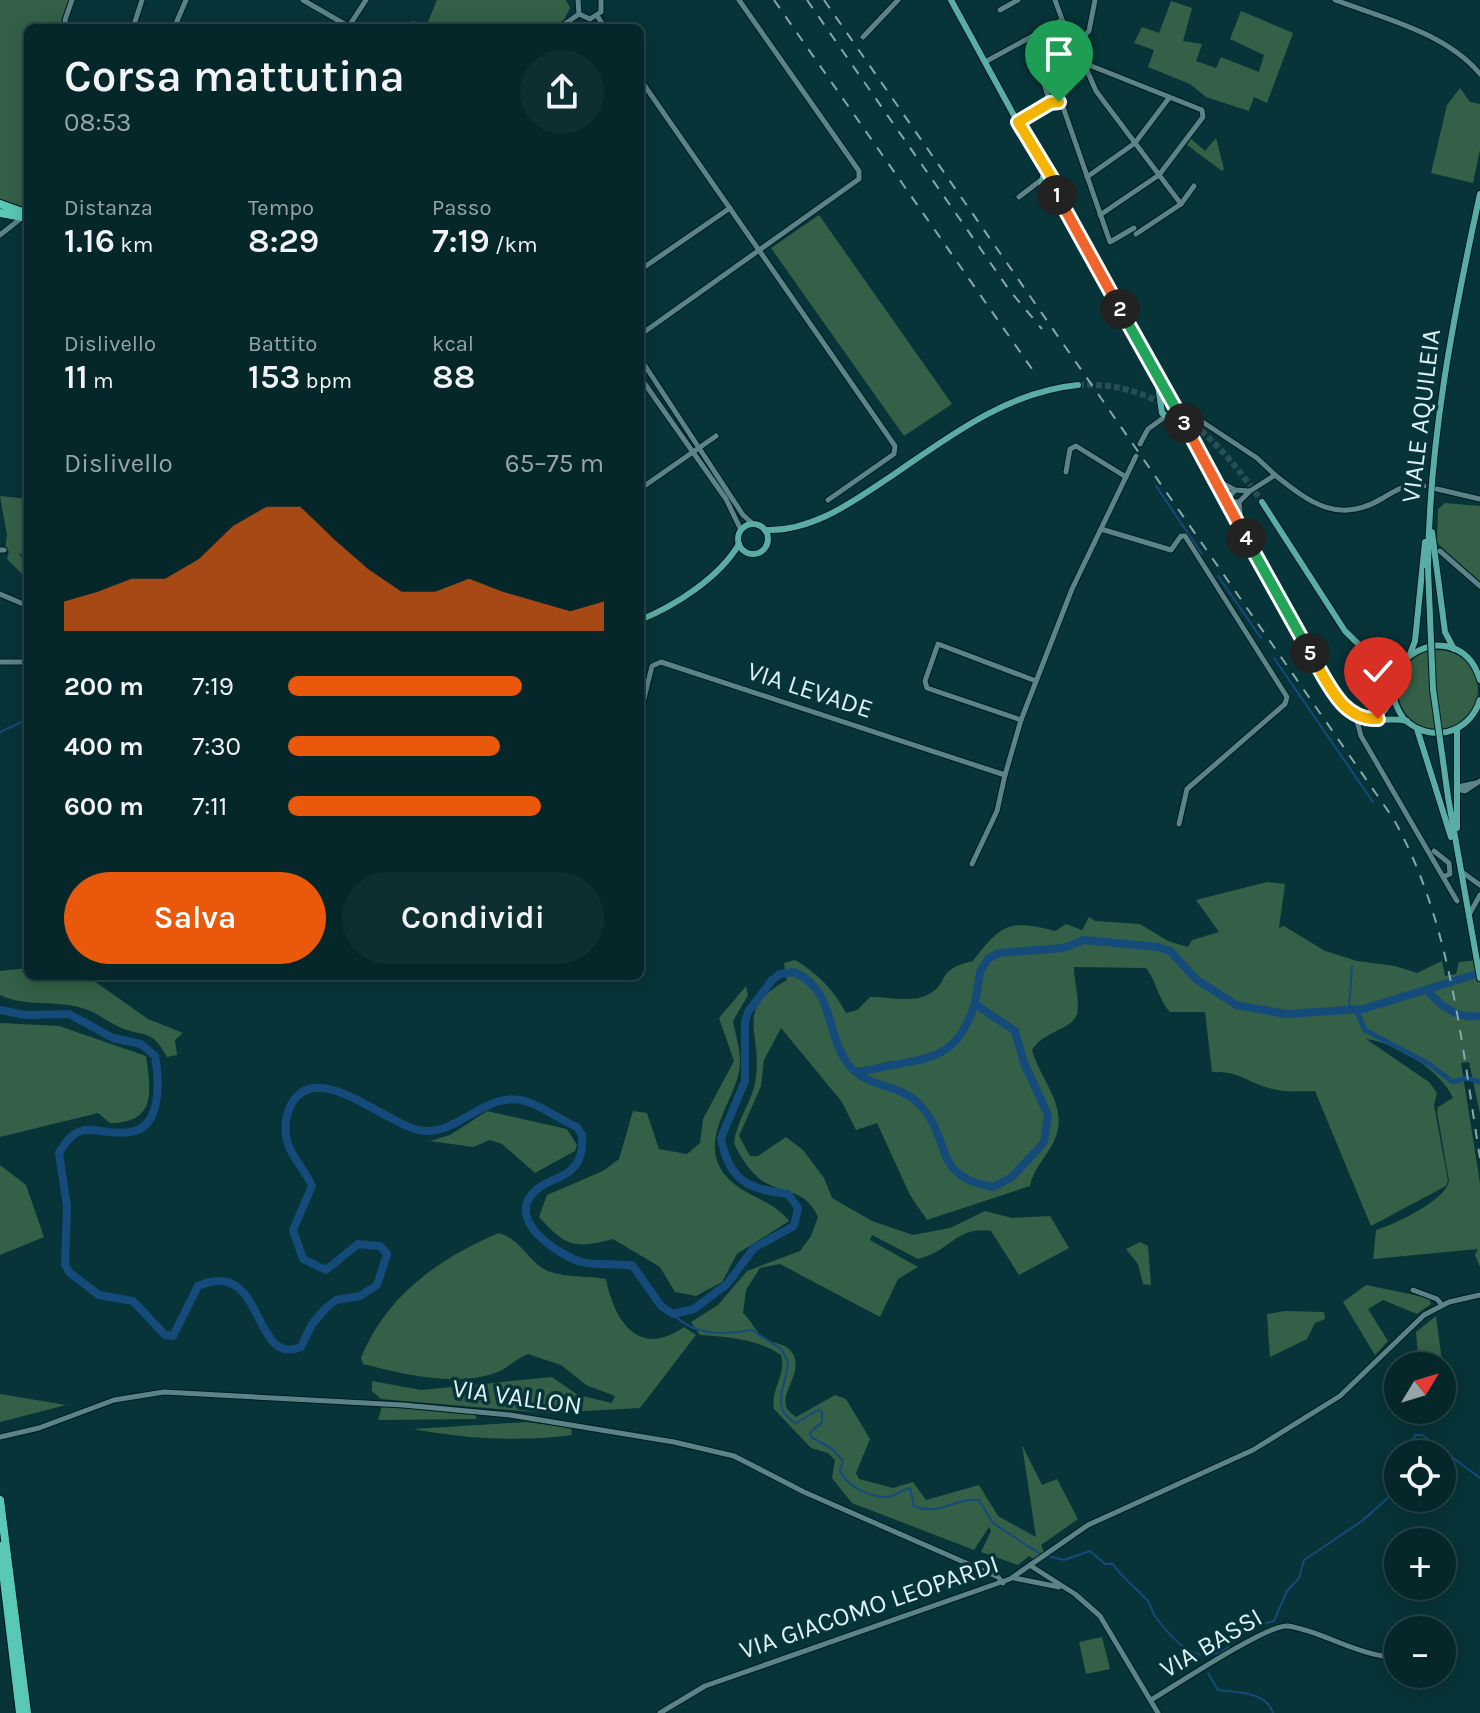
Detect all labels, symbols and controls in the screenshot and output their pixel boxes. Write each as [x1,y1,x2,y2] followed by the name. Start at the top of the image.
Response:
[1025,20,1093,102] pin
[1037,32,1081,76] icon: arrive
[520,50,604,134] button: share
[64,51,405,102] text: Corsa mattutina
[64,107,131,138] text: 08:53
[1037,175,1077,215] pin: 1
[1053,182,1061,208] text: 1
[64,195,153,221] text: Distanza
[248,195,314,221] text: Tempo
[432,195,491,221] text: Passo
[64,221,115,261] text: 1.16
[248,221,319,261] text: 8:29
[432,221,490,261] text: 7:19
[115,232,153,258] text: km
[490,232,538,258] text: /km
[1100,289,1140,329] pin: 2
[1113,296,1127,322] text: 2
[1395,327,1447,505] street label: VIALE AQUILEIA
[64,331,156,357] text: Dislivello
[248,331,317,357] text: Battito
[432,331,474,357] text: kcal
[64,357,88,397] text: 11
[248,357,300,397] text: 153
[432,357,475,397] text: 88
[88,368,114,394] text: m
[300,368,352,394] text: bpm
[1164,403,1204,443] pin: 3
[1177,410,1191,436] text: 3
[64,448,173,479] text: Dislivello
[505,448,604,479] text: 65–75 m
[1226,518,1266,558] pin: 4
[1239,525,1253,551] text: 4
[1290,633,1330,673] pin: 5
[1344,637,1412,719] pin
[1304,640,1316,666] text: 5
[1356,649,1400,693] icon: check
[743,655,877,725] street label: VIA LEVADE
[64,671,144,702] text: 200 m
[192,671,234,702] text: 7:19
[64,731,144,762] text: 400 m
[192,731,241,762] text: 7:30
[64,791,144,822] text: 600 m
[192,791,227,822] text: 7:11
[64,872,326,964] button: Salva
[342,872,604,964] button: Condividi
[1384,1352,1456,1424] north arrow
[1384,1352,1456,1688] map controls
[450,1373,584,1421] street label: VIA VALLON
[1384,1440,1456,1512] button: locate
[1384,1528,1456,1600] button: +
[735,1548,1003,1666] street label: VIA GIACOMO LEOPARDI
[1154,1601,1268,1685] street label: VIA BASSI
[1384,1616,1456,1688] button: −

